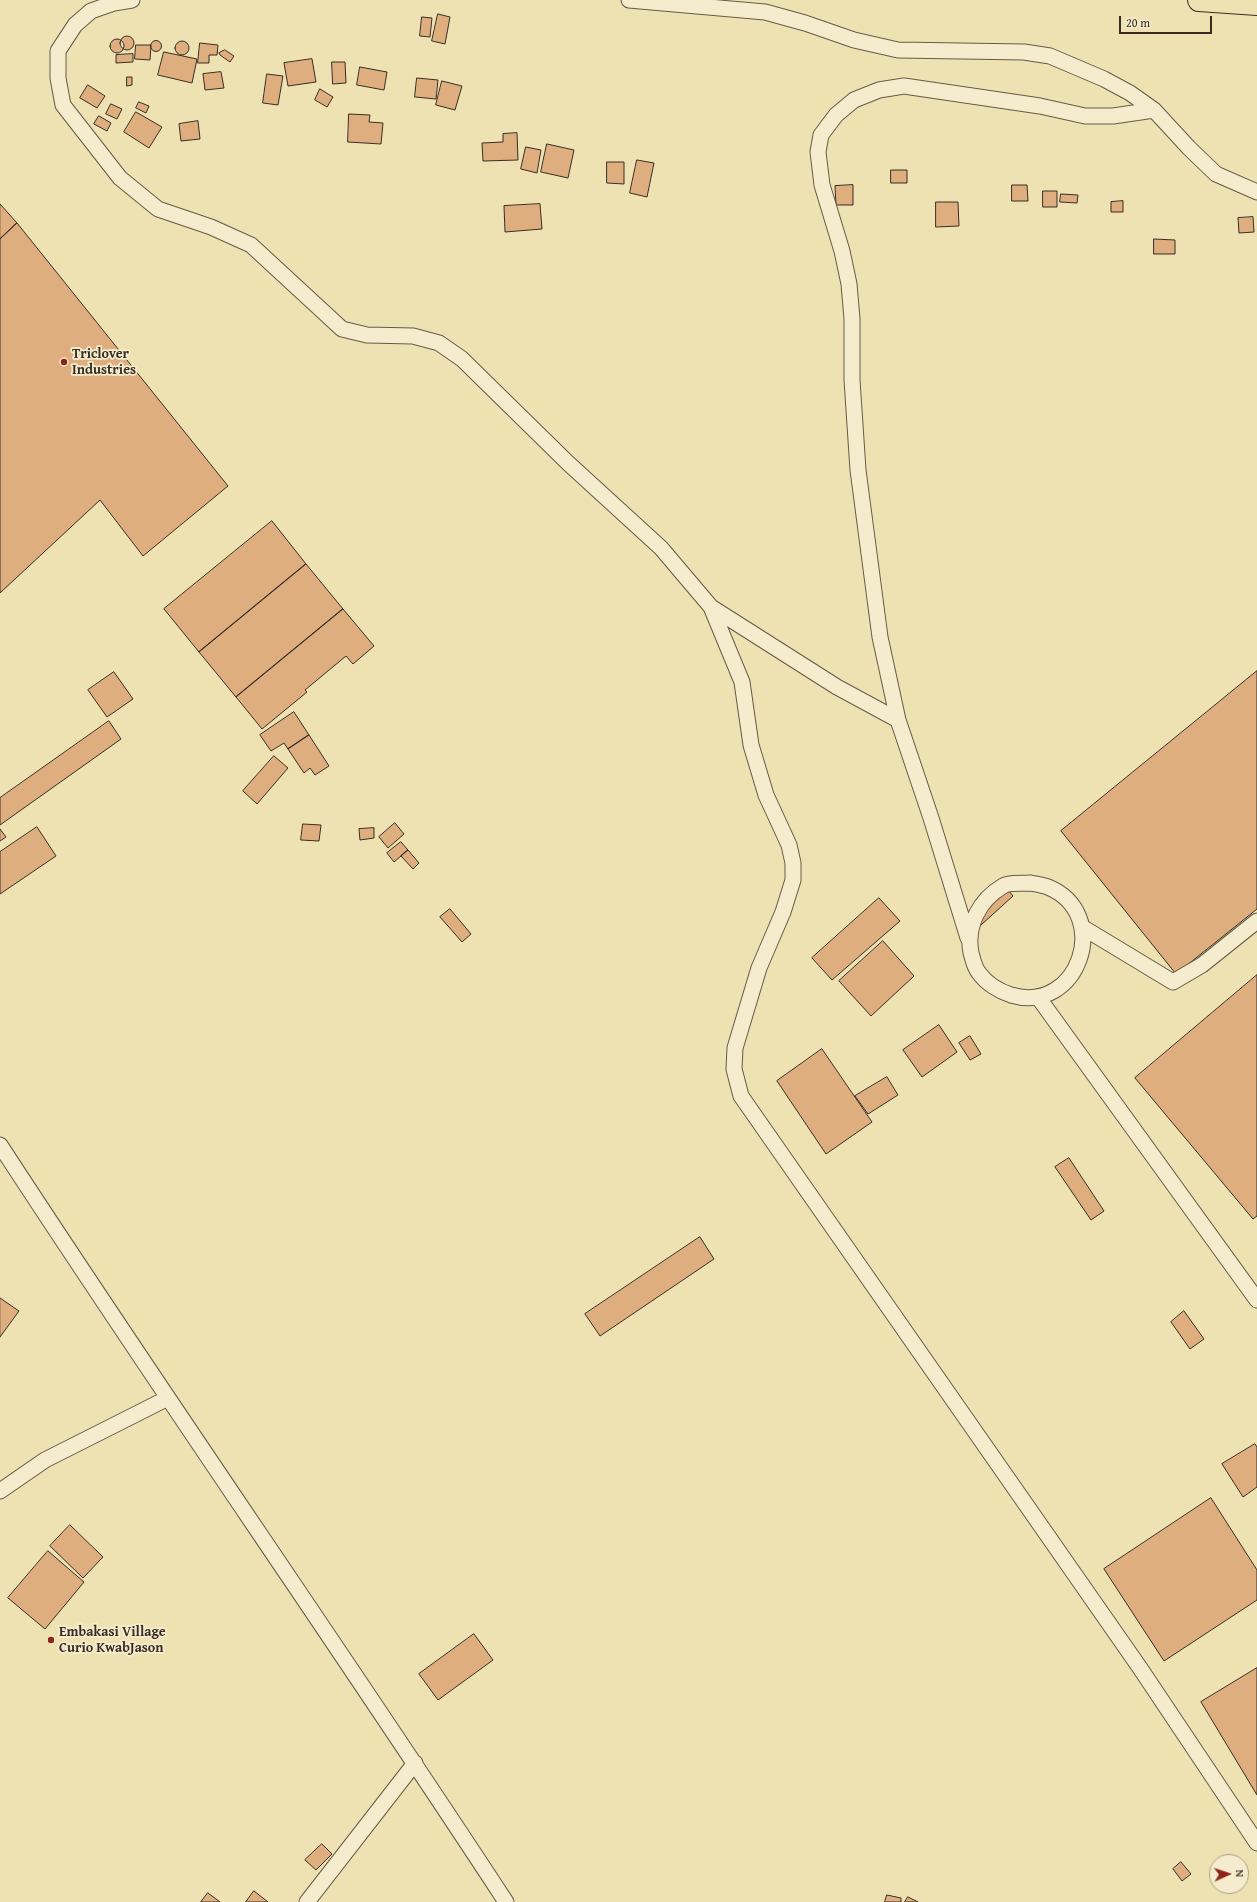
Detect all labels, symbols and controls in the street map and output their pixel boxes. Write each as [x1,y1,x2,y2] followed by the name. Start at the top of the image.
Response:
[1121,8,1214,34] scale bar
[1126,14,1150,31] text: 20 m
[72,346,136,378] place label: Triclover Industries
[59,357,69,367] marker: Triclover Industries
[59,1624,166,1656] place label: Embakasi Village Curio KwabJason
[46,1635,56,1645] marker: Embakasi Village Curio KwabJason
[1209,1854,1249,1894] north arrow
[1232,1869,1248,1878] text: N

